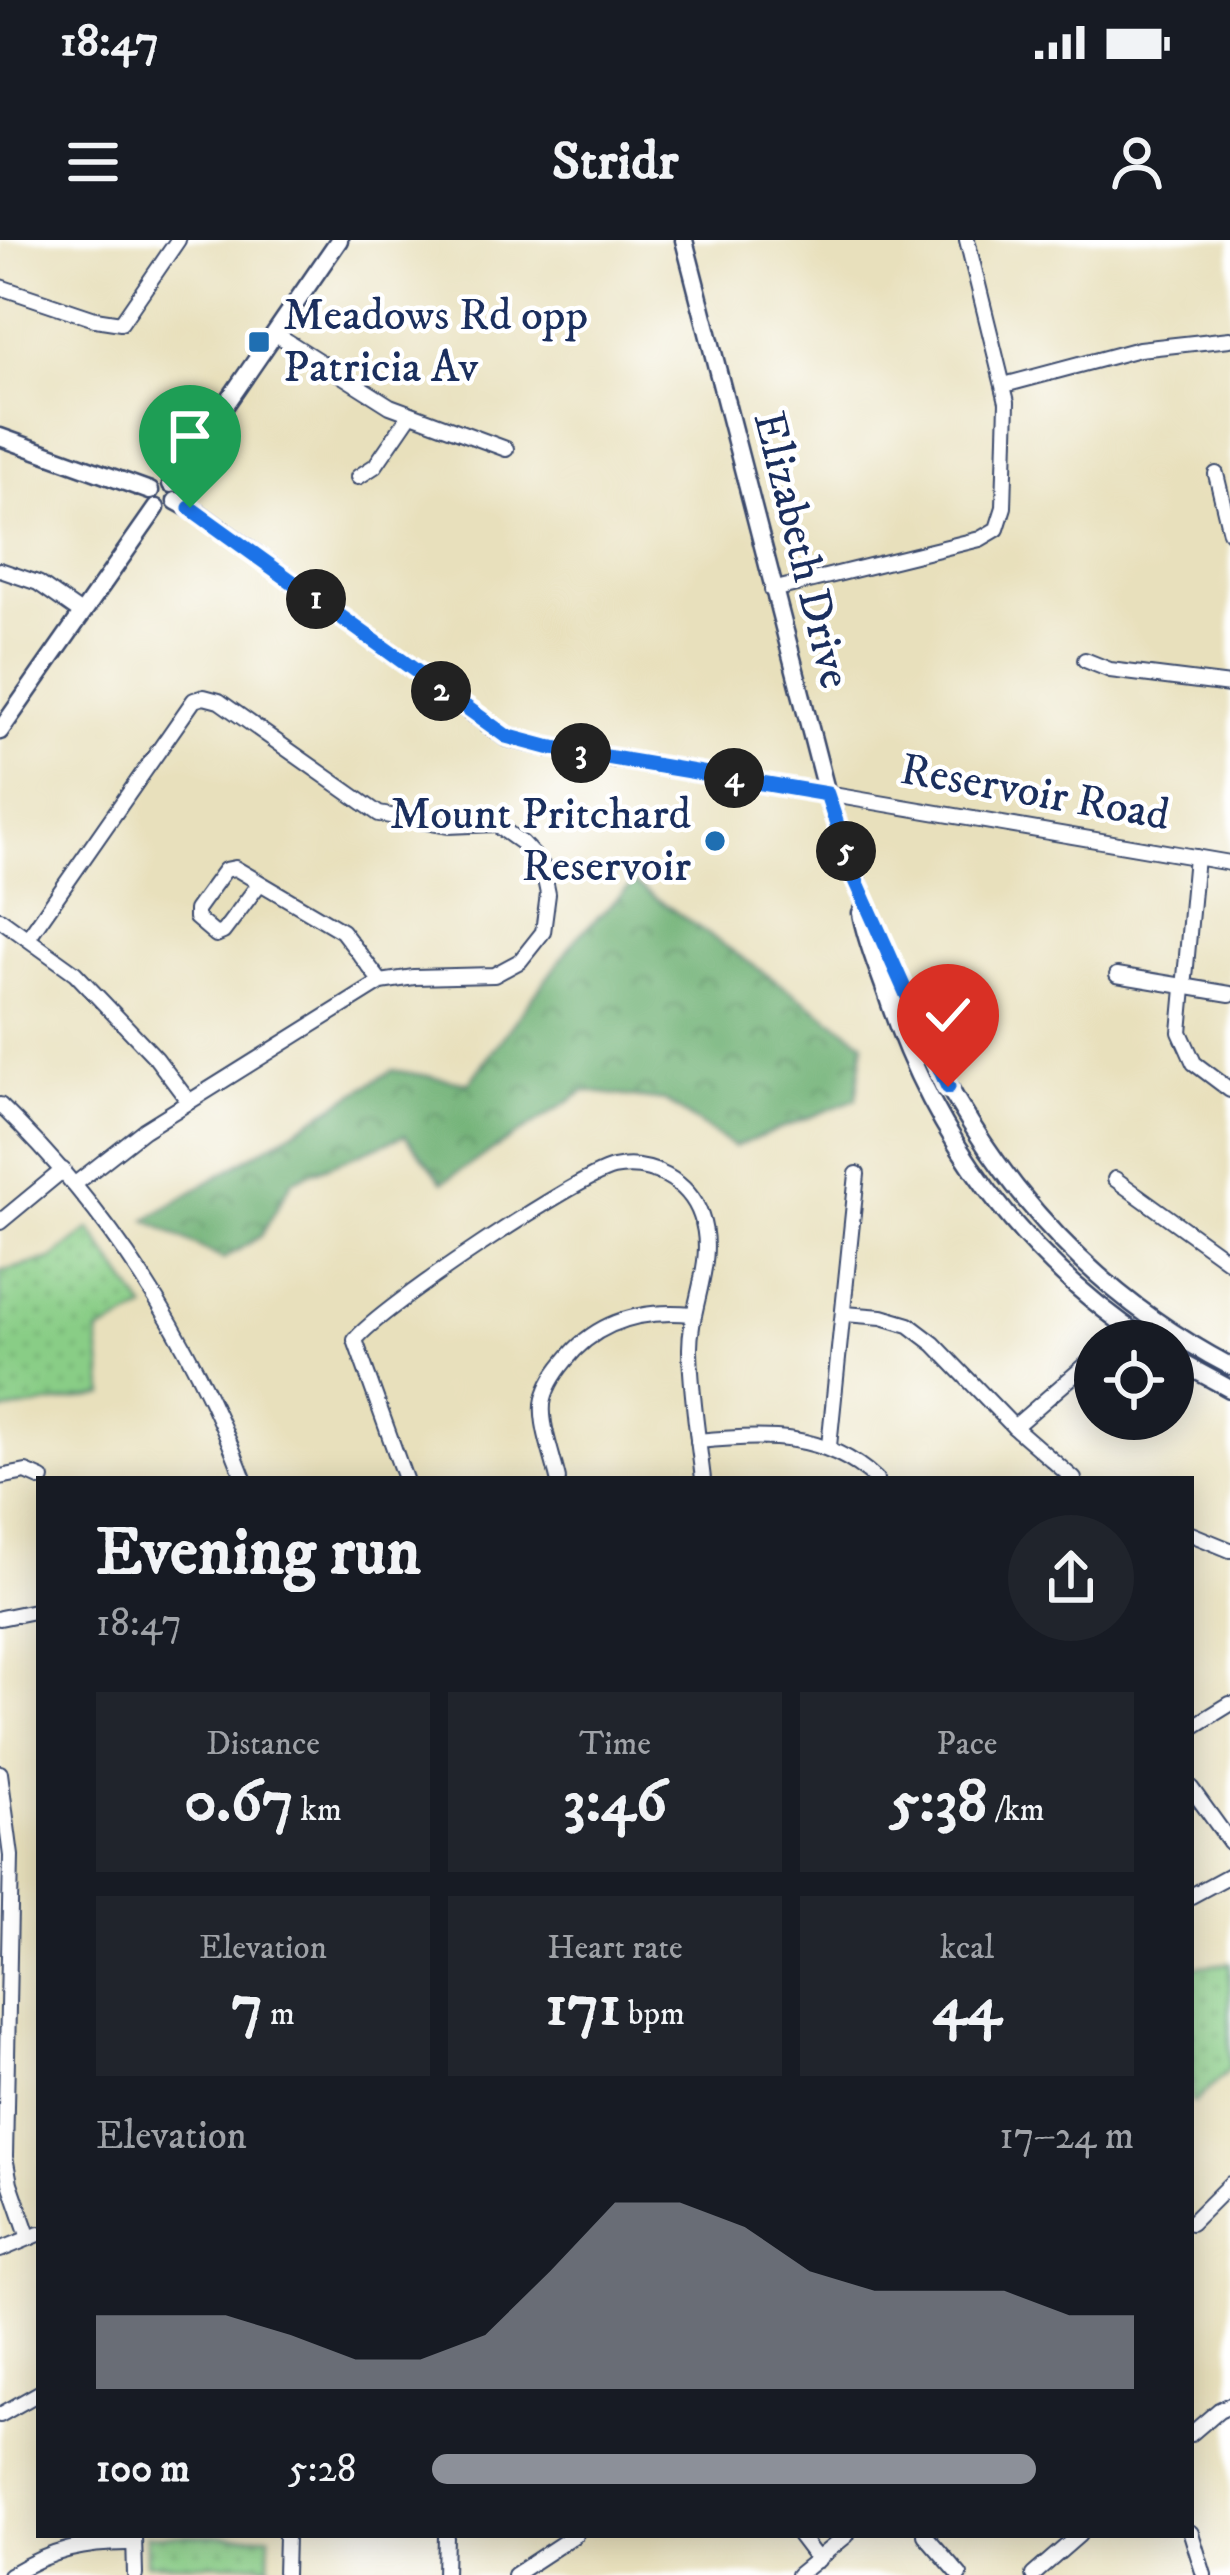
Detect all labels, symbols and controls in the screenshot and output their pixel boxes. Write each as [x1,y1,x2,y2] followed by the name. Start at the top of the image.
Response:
[60,14,159,70] text: 18:47
[60,129,126,195] icon: menu
[552,129,678,196] text: Stridr
[1104,129,1170,195] icon: person
[283,288,588,396] place label: Meadows Rd opp Patricia Av
[246,329,272,355] marker: Meadows Rd opp Patricia Av
[139,385,241,508] pin
[157,403,223,469] icon: arrive
[740,406,862,694] street label: Elizabeth Drive
[286,569,346,629] pin: 1
[310,578,322,619] text: 1
[411,661,471,721] pin: 2
[433,670,449,711] text: 2
[551,723,611,783] pin: 3
[575,732,587,773] text: 3
[896,742,1174,844] street label: Reservoir Road
[704,748,764,808] pin: 4
[725,757,744,798] text: 4
[390,787,692,895] place label: Mount Pritchard Reservoir
[816,821,876,881] pin: 5
[702,828,728,854] marker: Mount Pritchard Reservoir
[838,830,854,871] text: 5
[897,964,999,1087] pin
[915,982,981,1048] icon: check
[1074,1320,1194,1440] map controls
[1074,1320,1194,1440] button: locate
[96,1513,421,1595] text: Evening run
[1008,1515,1134,1641] button: share
[96,1599,182,1648] text: 18:47
[206,1724,320,1765] text: Distance
[579,1724,651,1765] text: Time
[936,1724,998,1765] text: Pace
[184,1765,294,1840] text: 0.67
[563,1765,667,1840] text: 3:46
[889,1765,987,1840] text: 5:38
[294,1790,342,1831] text: km
[987,1790,1045,1831] text: /km
[199,1928,327,1969] text: Elevation
[547,1928,683,1969] text: Heart rate
[940,1928,994,1969] text: kcal
[231,1969,263,2044] text: 7
[545,1969,621,2044] text: 171
[932,1969,1002,2044] text: 44
[263,1994,295,2035] text: m
[621,1994,685,2035] text: bpm
[96,2112,247,2161] text: Elevation
[999,2112,1134,2161] text: 17–24 m
[96,2445,190,2494] text: 100 m
[288,2445,356,2494] text: 5:28

